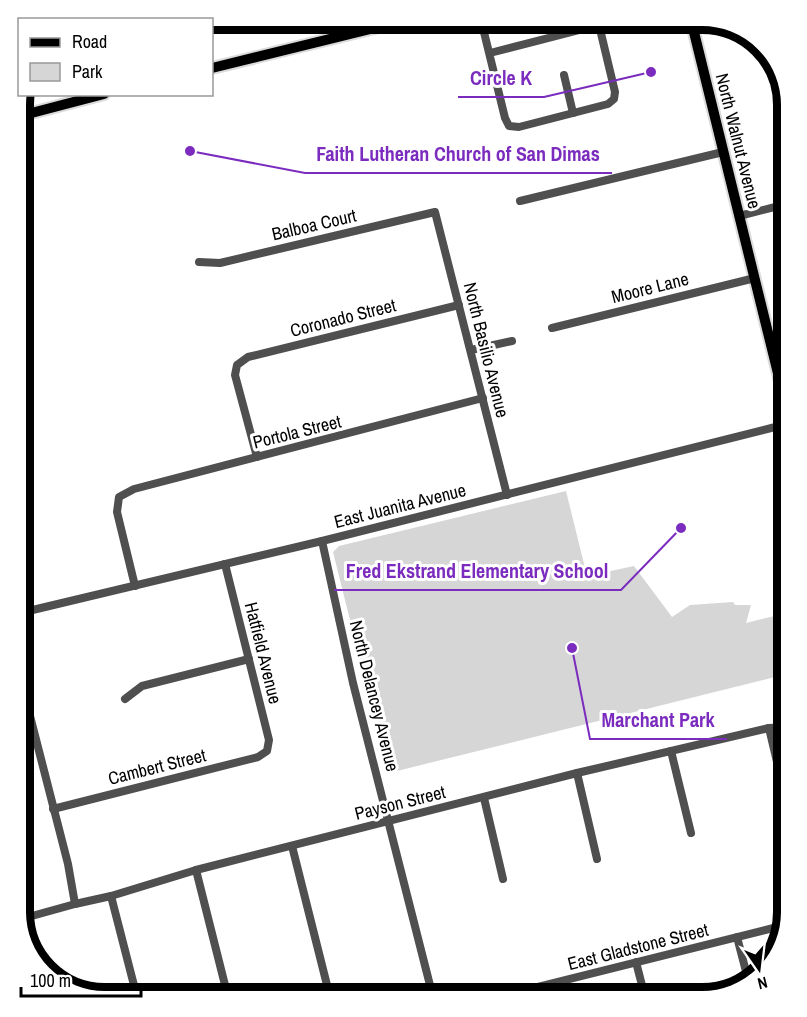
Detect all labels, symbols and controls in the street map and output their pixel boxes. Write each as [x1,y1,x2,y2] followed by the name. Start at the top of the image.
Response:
[18,18,213,96] legend
[72,29,107,54] text: Road
[72,59,103,84] text: Park
[458,59,544,97] callout: Circle K
[470,64,532,91] text: Circle K
[710,71,767,211] street label: North Walnut Avenue
[305,135,612,173] callout: Faith Lutheran Church of San Dimas
[316,140,600,167] text: Faith Lutheran Church of San Dimas
[269,203,359,246] street label: Balboa Court
[609,266,691,309] street label: Moore Lane
[458,280,515,420] street label: North Basilio Avenue
[287,292,398,343] street label: Coronado Street
[250,408,344,455] street label: Portola Street
[331,477,468,534] street label: East Juanita Avenue
[334,552,621,590] callout: Fred Ekstrand Elementary School
[346,557,608,584] text: Fred Ekstrand Elementary School
[239,599,288,706] street label: Hatfield Avenue
[344,618,405,774] street label: North Delancey Avenue
[590,701,727,739] callout: Marchant Park
[601,706,715,733] text: Marchant Park
[105,742,208,791] street label: Cambert Street
[352,779,448,826] street label: Payson Street
[565,917,711,976] street label: East Gladstone Street
[729,939,789,999] north arrow
[21,960,141,998] scale bar
[30,968,71,993] text: 100 m
[755,972,770,995] text: N

